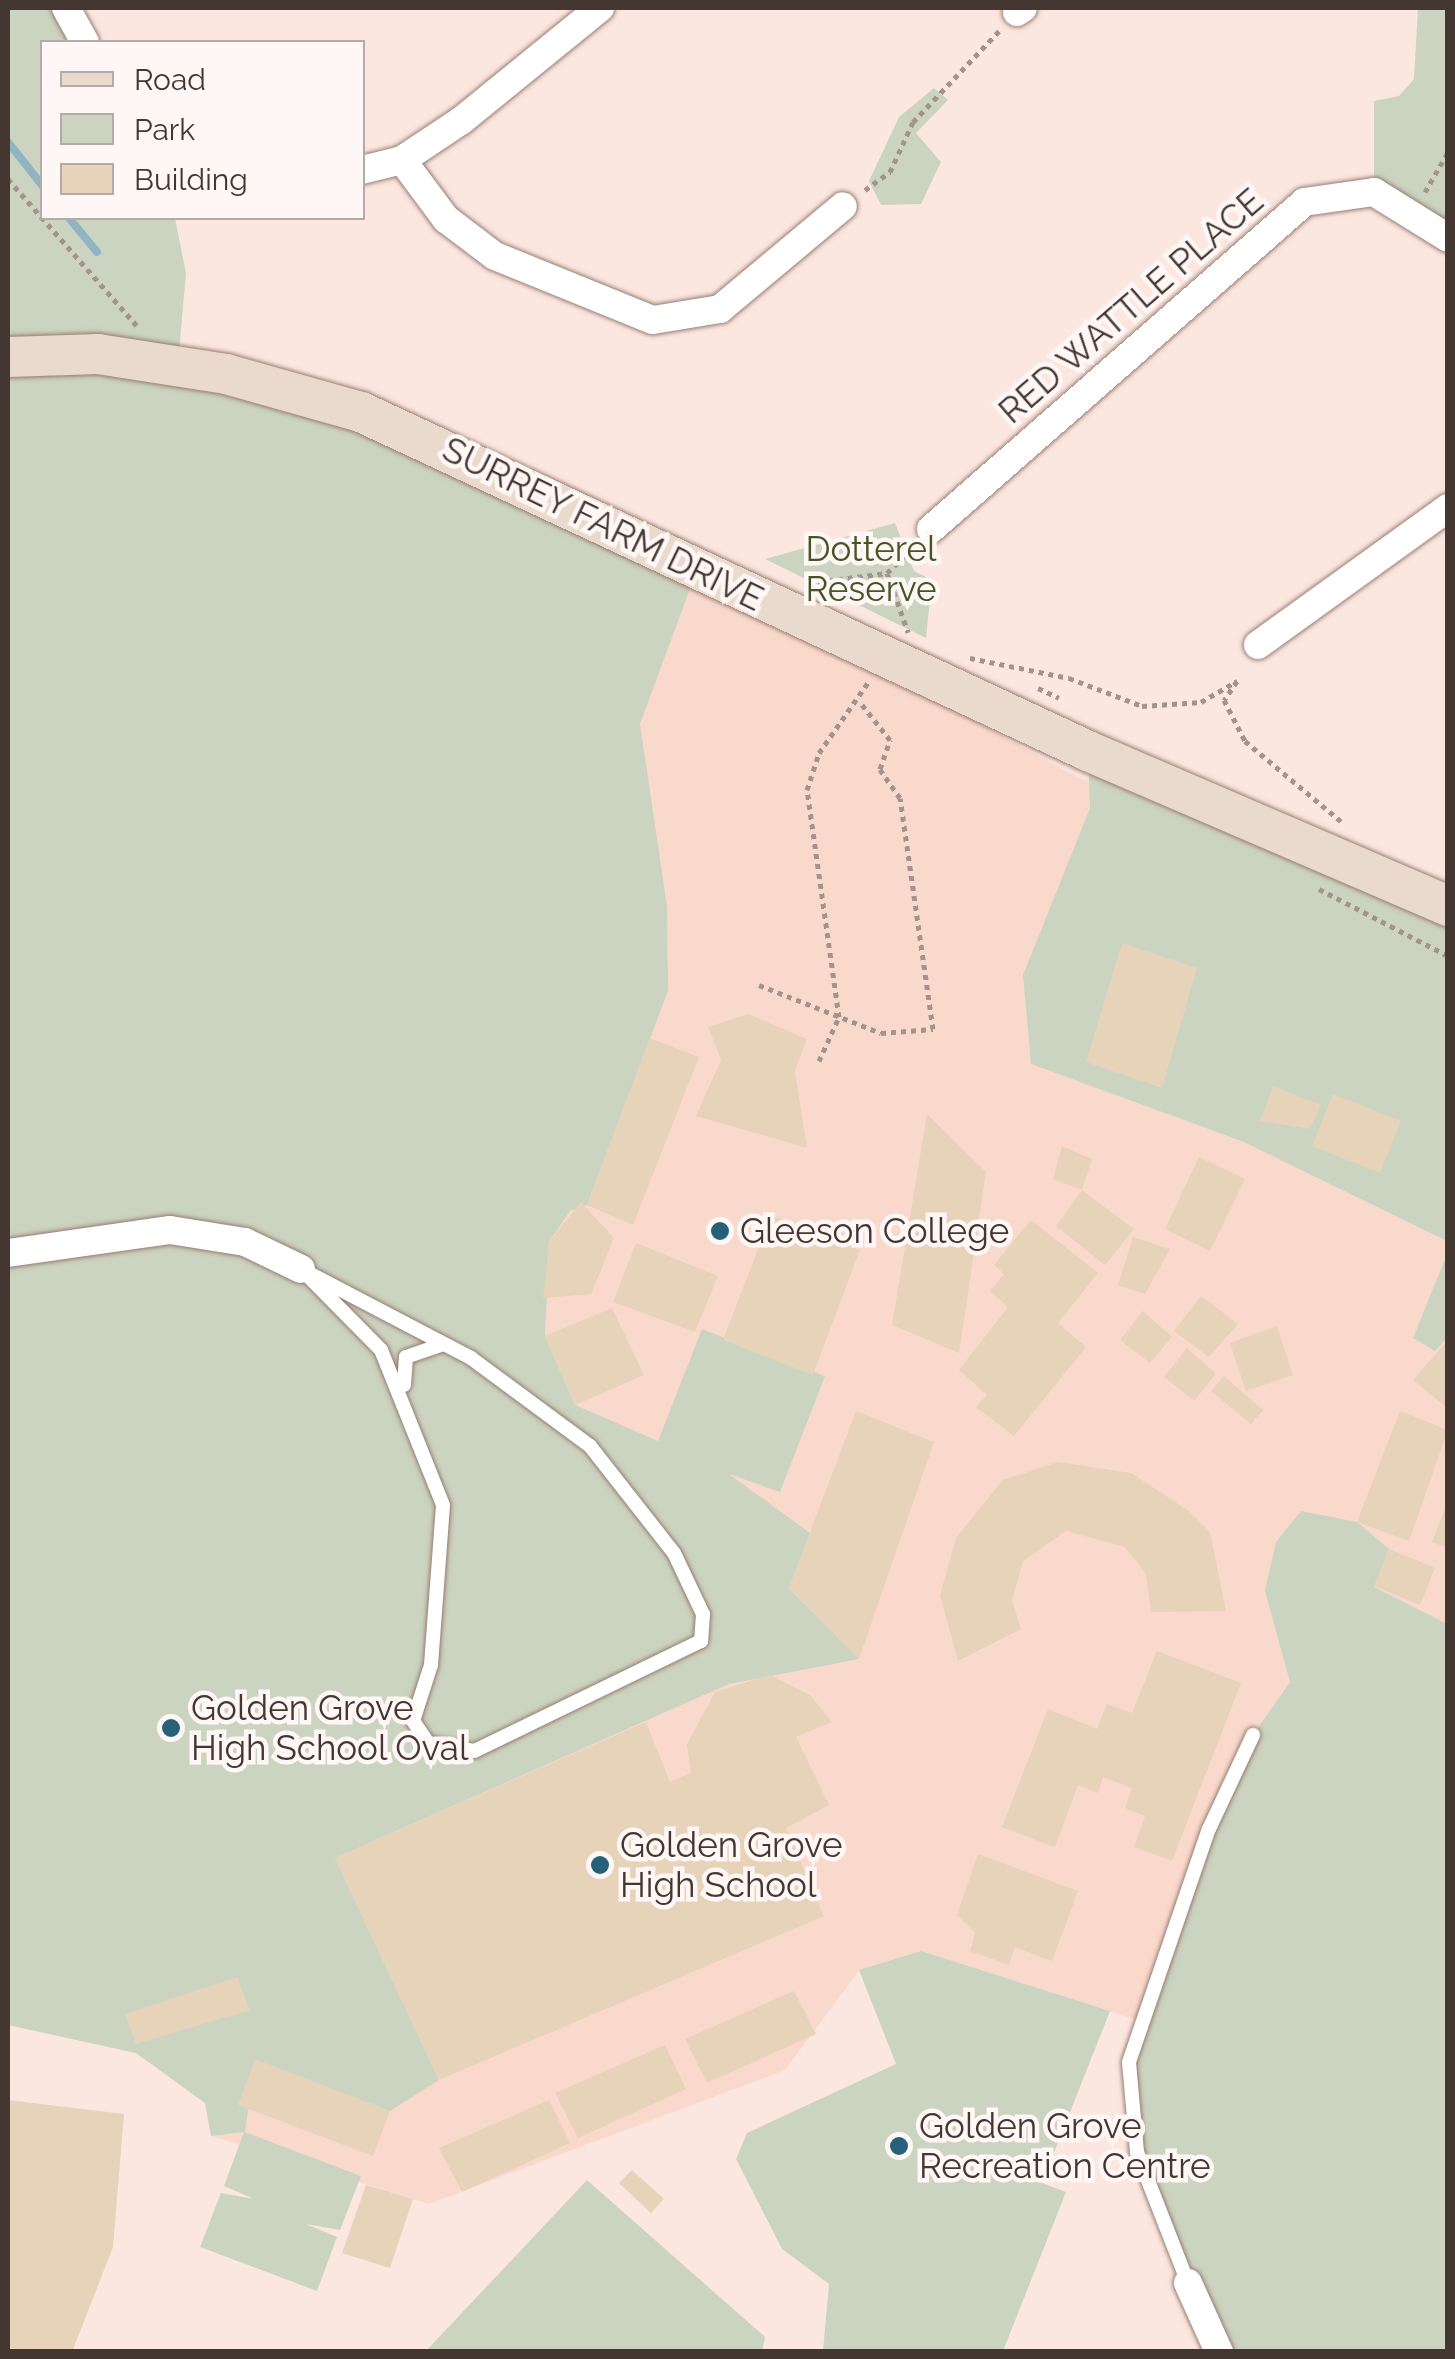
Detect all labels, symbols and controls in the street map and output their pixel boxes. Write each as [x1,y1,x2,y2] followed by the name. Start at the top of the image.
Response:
[40,40,365,220] legend
[134,62,206,97] text: Road
[134,112,195,147] text: Park
[134,162,248,197] text: Building
[990,179,1272,433] street label: RED WATTLE PLACE
[435,428,771,620] street label: SURREY FARM DRIVE
[805,528,937,610] park label: Dotterel Reserve
[740,1210,1009,1252] place label: Gleeson College
[709,1220,731,1242] marker: Gleeson College
[191,1687,469,1769] place label: Golden Grove High School Oval
[160,1717,182,1739] marker: Golden Grove High School Oval
[620,1824,843,1906] place label: Golden Grove High School
[589,1854,611,1876] marker: Golden Grove High School
[919,2105,1211,2187] place label: Golden Grove Recreation Centre
[888,2135,910,2157] marker: Golden Grove Recreation Centre

